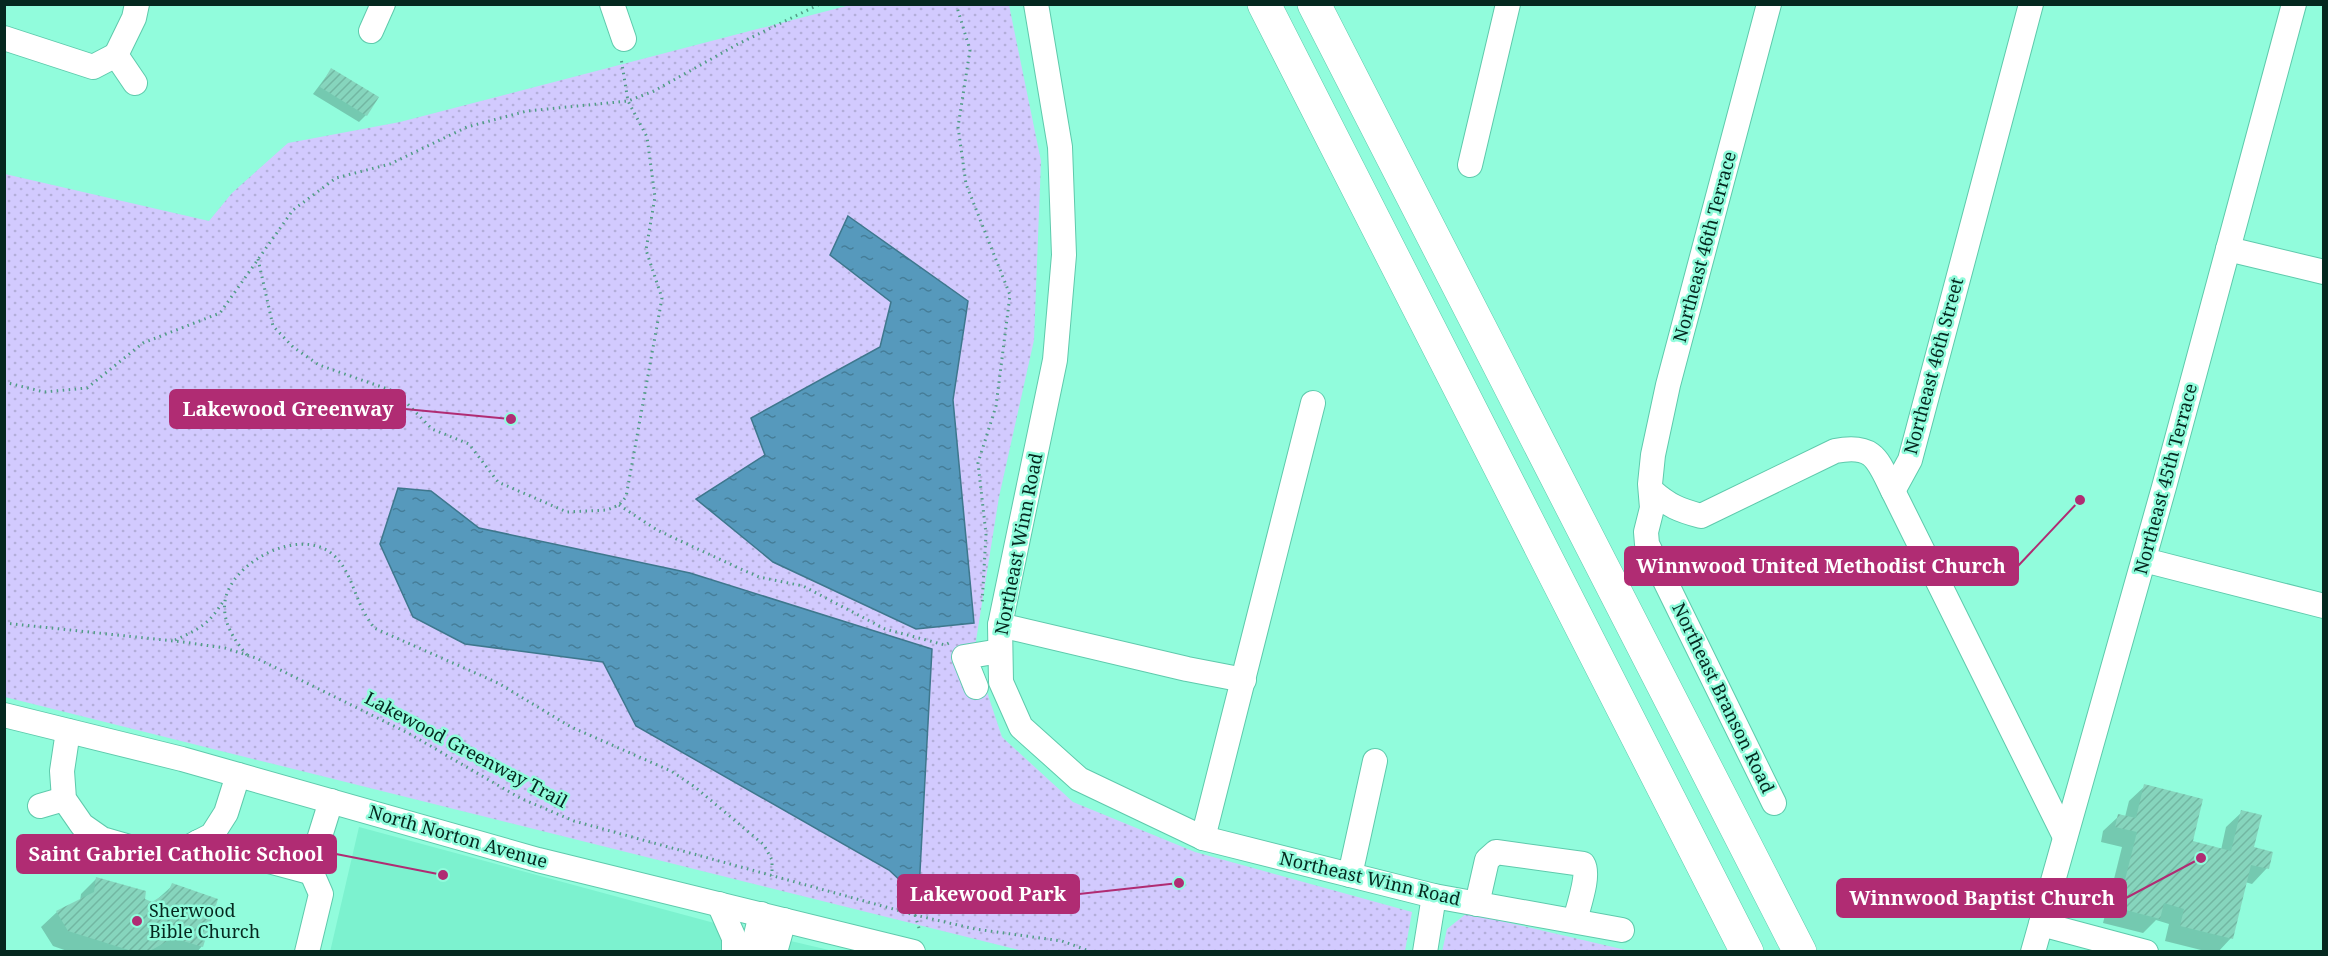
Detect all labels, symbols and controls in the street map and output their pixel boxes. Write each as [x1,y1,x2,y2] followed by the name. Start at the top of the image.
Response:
[1667,149,1741,345] street label: Northeast 46th Terrace
[1898,275,1968,457] street label: Northeast 46th Street
[2128,381,2202,577] street label: Northeast 45th Terrace
[170,390,405,428] callout: Lakewood Greenway
[182,395,394,422] text: Lakewood Greenway
[989,451,1047,637] street label: Northeast Winn Road
[1625,547,2018,585] callout: Winnwood United Methodist Church
[1636,552,2006,579] text: Winnwood United Methodist Church
[1667,598,1781,797] street label: Northeast Branson Road
[361,685,572,813] street label: Lakewood Greenway Trail
[366,799,550,873] street label: North Norton Avenue
[17,835,336,873] callout: Saint Gabriel Catholic School
[29,840,323,867] text: Saint Gabriel Catholic School
[1277,846,1463,911] street label: Northeast Winn Road
[898,875,1079,913] callout: Lakewood Park
[1837,879,2126,917] callout: Winnwood Baptist Church
[910,880,1067,907] text: Lakewood Park
[1849,884,2115,911] text: Winnwood Baptist Church
[149,898,260,943] place label: Sherwood Bible Church
[130,914,144,928] marker: Sherwood Bible Church

